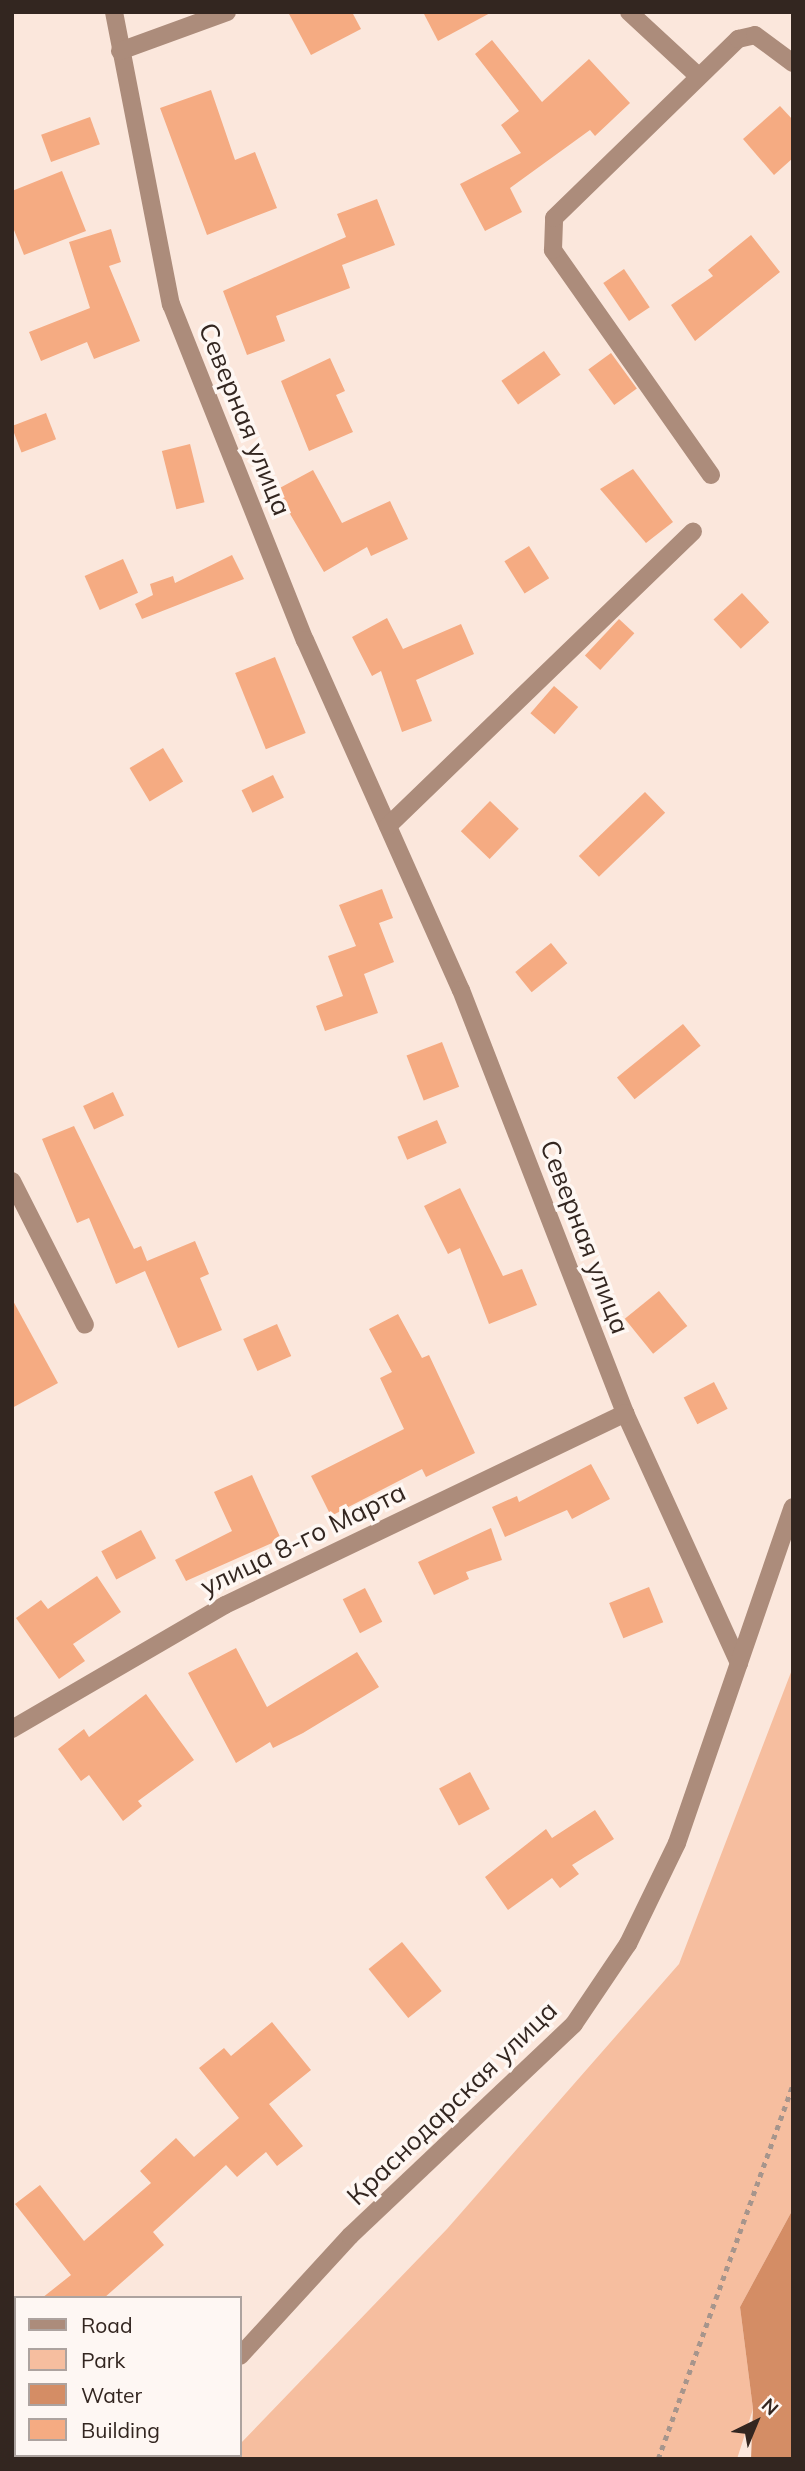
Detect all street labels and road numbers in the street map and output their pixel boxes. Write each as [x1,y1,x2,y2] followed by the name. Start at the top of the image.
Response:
[192,318,298,520] street label: Северная улица
[534,1136,636,1338] street label: Северная улица
[195,1476,411,1602] street label: улица 8-го Марта
[340,1995,564,2211] street label: Краснодарская улица

